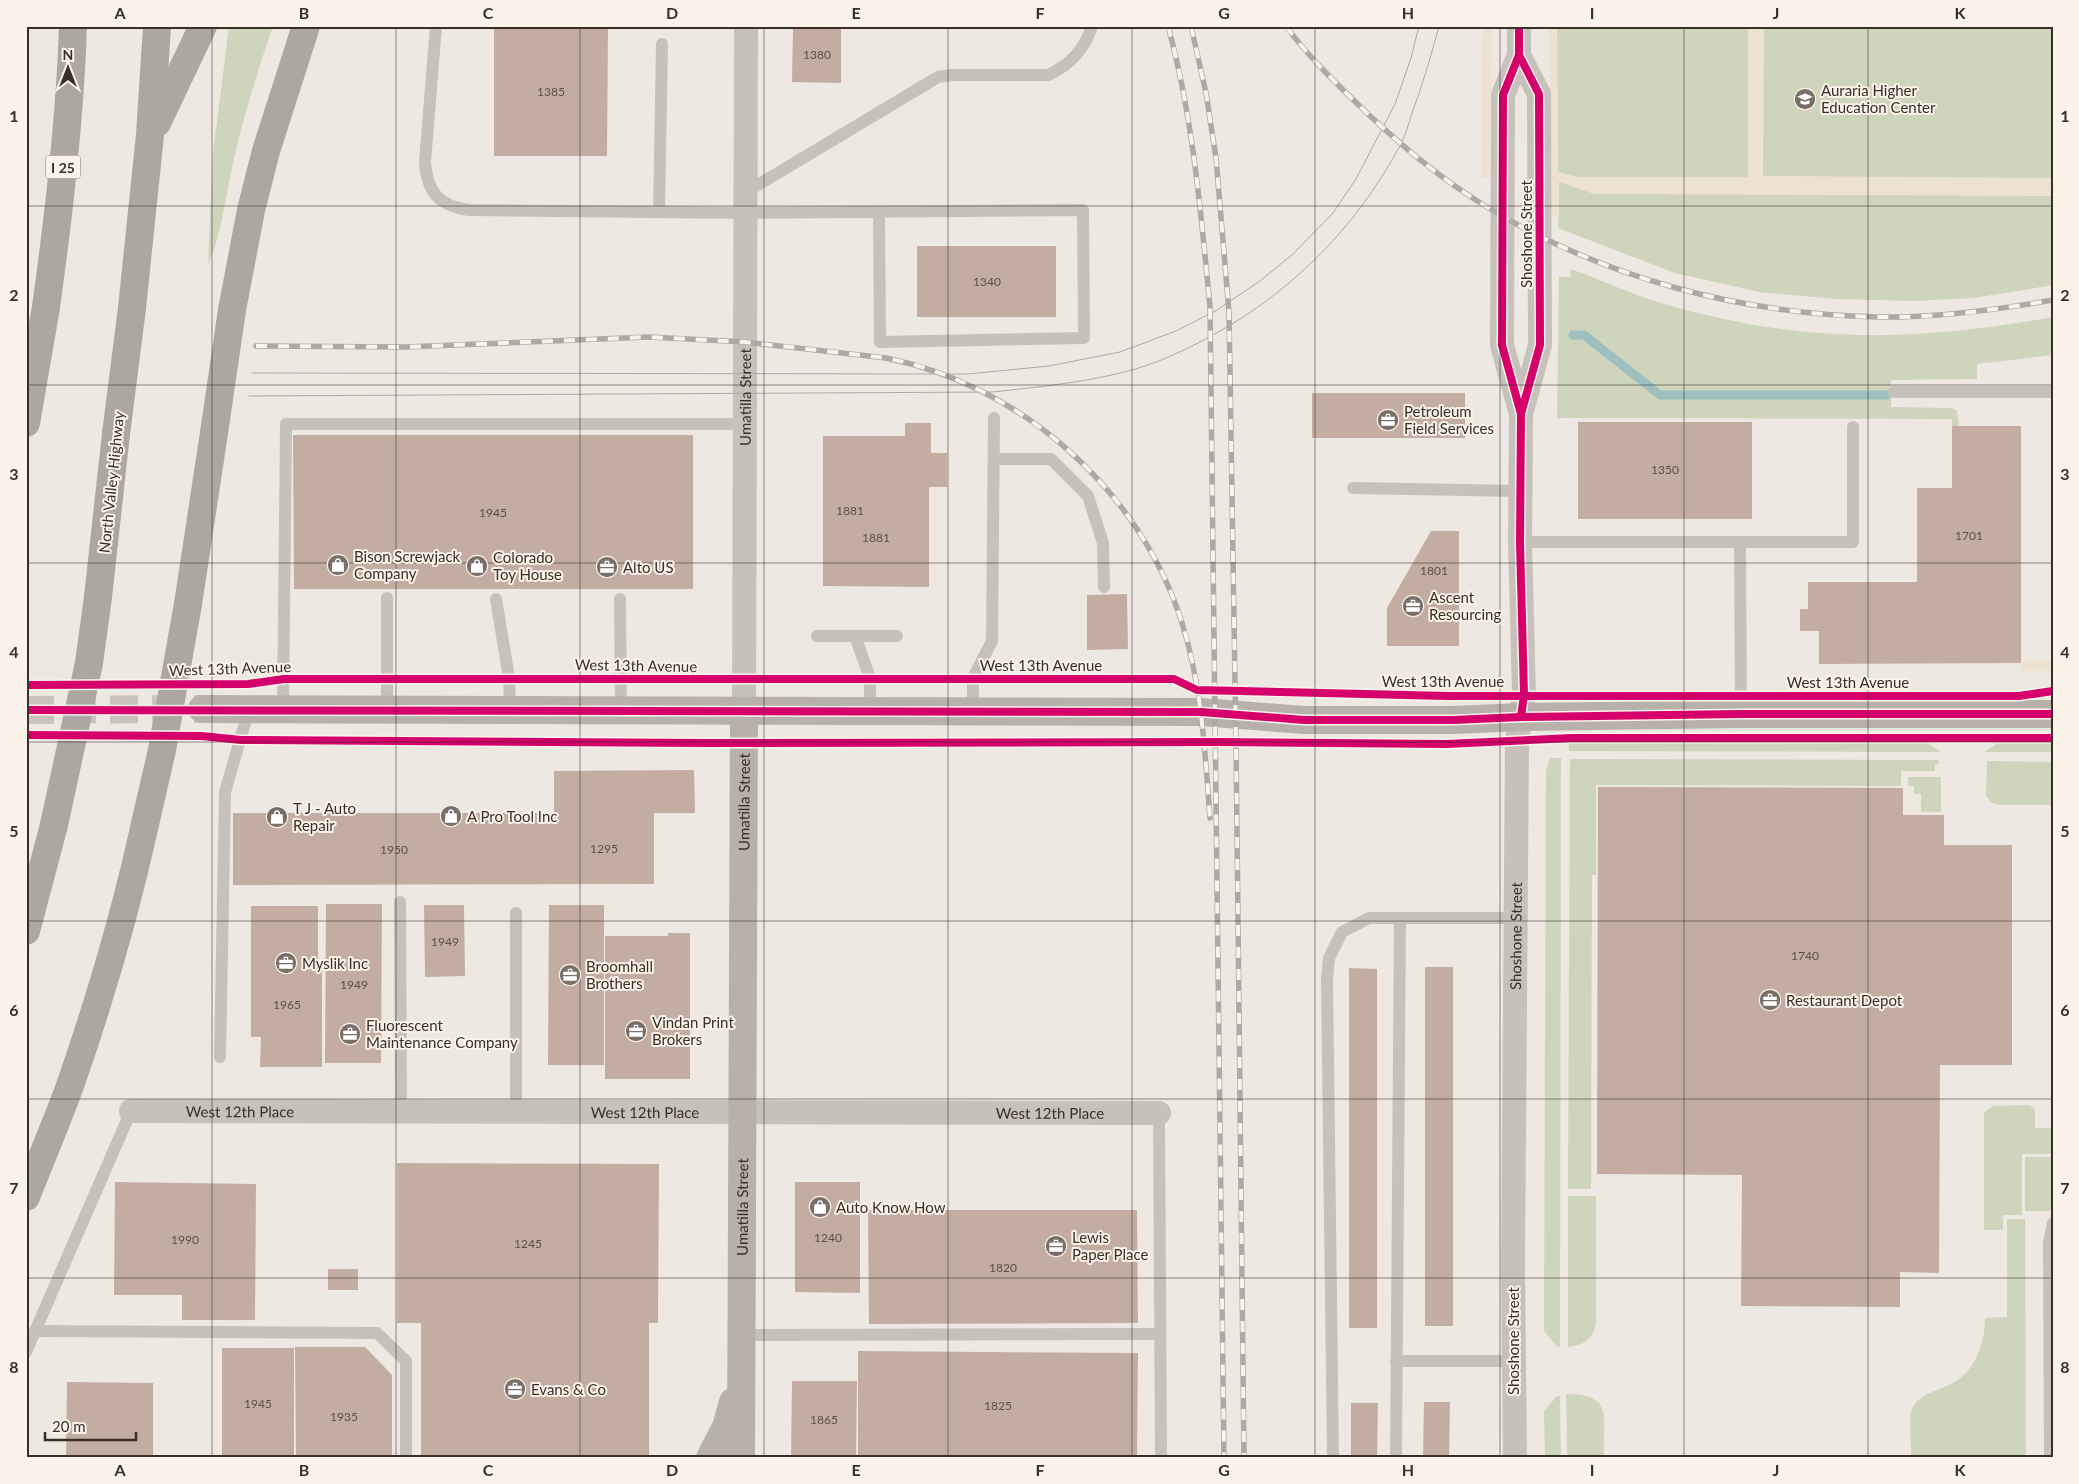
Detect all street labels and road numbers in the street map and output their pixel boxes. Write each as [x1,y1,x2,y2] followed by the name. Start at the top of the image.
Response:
[46,156,80,178] road number: I 25
[1517,179,1535,288] street label: Shoshone Street
[736,348,754,446] street label: Umatilla Street
[95,410,127,554] street label: North Valley Highway
[575,655,697,675] street label: West 13th Avenue
[980,656,1102,674] street label: West 13th Avenue
[168,657,292,679] street label: West 13th Avenue
[1382,672,1504,690] street label: West 13th Avenue
[1787,673,1909,691] street label: West 13th Avenue
[734,753,753,851] street label: Umatilla Street
[1506,881,1525,990] street label: Shoshone Street
[186,1102,294,1120] street label: West 12th Place
[591,1103,699,1121] street label: West 12th Place
[996,1104,1104,1122] street label: West 12th Place
[733,1157,751,1256] street label: Umatilla Street
[1504,1286,1522,1395] street label: Shoshone Street

